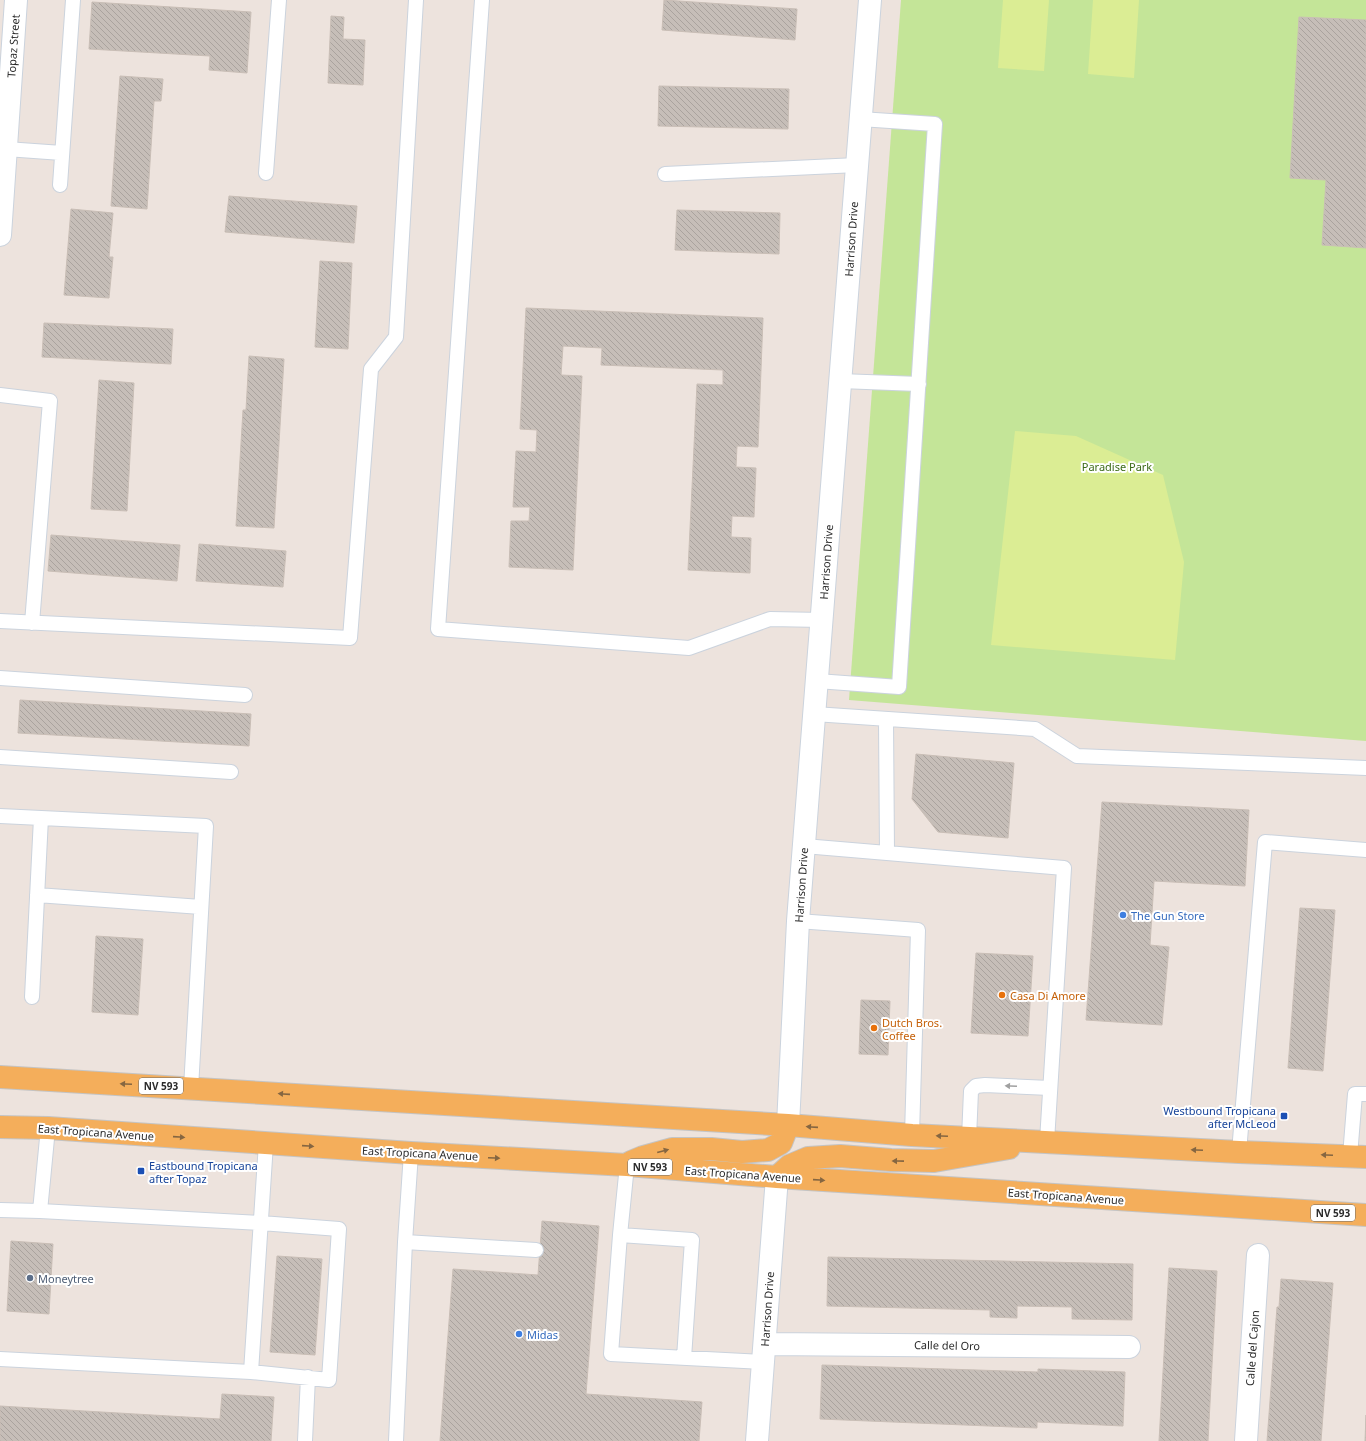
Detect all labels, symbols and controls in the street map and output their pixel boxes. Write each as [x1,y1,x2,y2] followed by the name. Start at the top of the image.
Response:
[3,14,23,78] street label: Topaz Street
[841,201,861,277] street label: Harrison Drive
[1082,459,1152,474] park label: Paradise Park
[816,524,836,600] street label: Harrison Drive
[791,847,811,923] street label: Harrison Drive
[1131,908,1205,923] place label: The Gun Store
[1118,910,1128,920] marker: The Gun Store
[1010,988,1086,1003] place label: Casa Di Amore
[997,990,1007,1000] marker: Casa Di Amore
[882,1015,942,1043] place label: Dutch Bros. Coffee
[869,1023,879,1033] marker: Dutch Bros. Coffee
[139,1078,183,1094] road number: NV 593
[120,1081,132,1088] one-way arrow
[1005,1082,1017,1089] one-way arrow
[277,1091,290,1097] one-way arrow
[1163,1103,1276,1131] place label: Westbound Tropicana after McLeod
[1279,1111,1289,1121] marker: Westbound Tropicana after McLeod
[37,1120,155,1144] street label: East Tropicana Avenue
[806,1124,818,1131] one-way arrow
[936,1133,948,1140] one-way arrow
[173,1134,185,1141] one-way arrow
[361,1142,479,1164] street label: East Tropicana Avenue
[302,1143,314,1150] one-way arrow
[1191,1146,1203,1153] one-way arrow
[657,1148,669,1154] one-way arrow
[1321,1152,1333,1159] one-way arrow
[488,1154,500,1161] one-way arrow
[892,1157,904,1164] one-way arrow
[149,1158,258,1186] place label: Eastbound Tropicana after Topaz
[628,1159,672,1175] road number: NV 593
[684,1162,802,1186] street label: East Tropicana Avenue
[136,1166,146,1176] marker: Eastbound Tropicana after Topaz
[813,1176,825,1183] one-way arrow
[1007,1184,1125,1208] street label: East Tropicana Avenue
[1311,1205,1355,1221] road number: NV 593
[38,1271,94,1286] place label: Moneytree
[757,1271,777,1347] street label: Harrison Drive
[25,1273,35,1283] marker: Moneytree
[1242,1310,1262,1386] street label: Calle del Cajon
[527,1327,558,1342] place label: Midas
[514,1329,524,1339] marker: Midas
[914,1337,981,1353] street label: Calle del Oro

